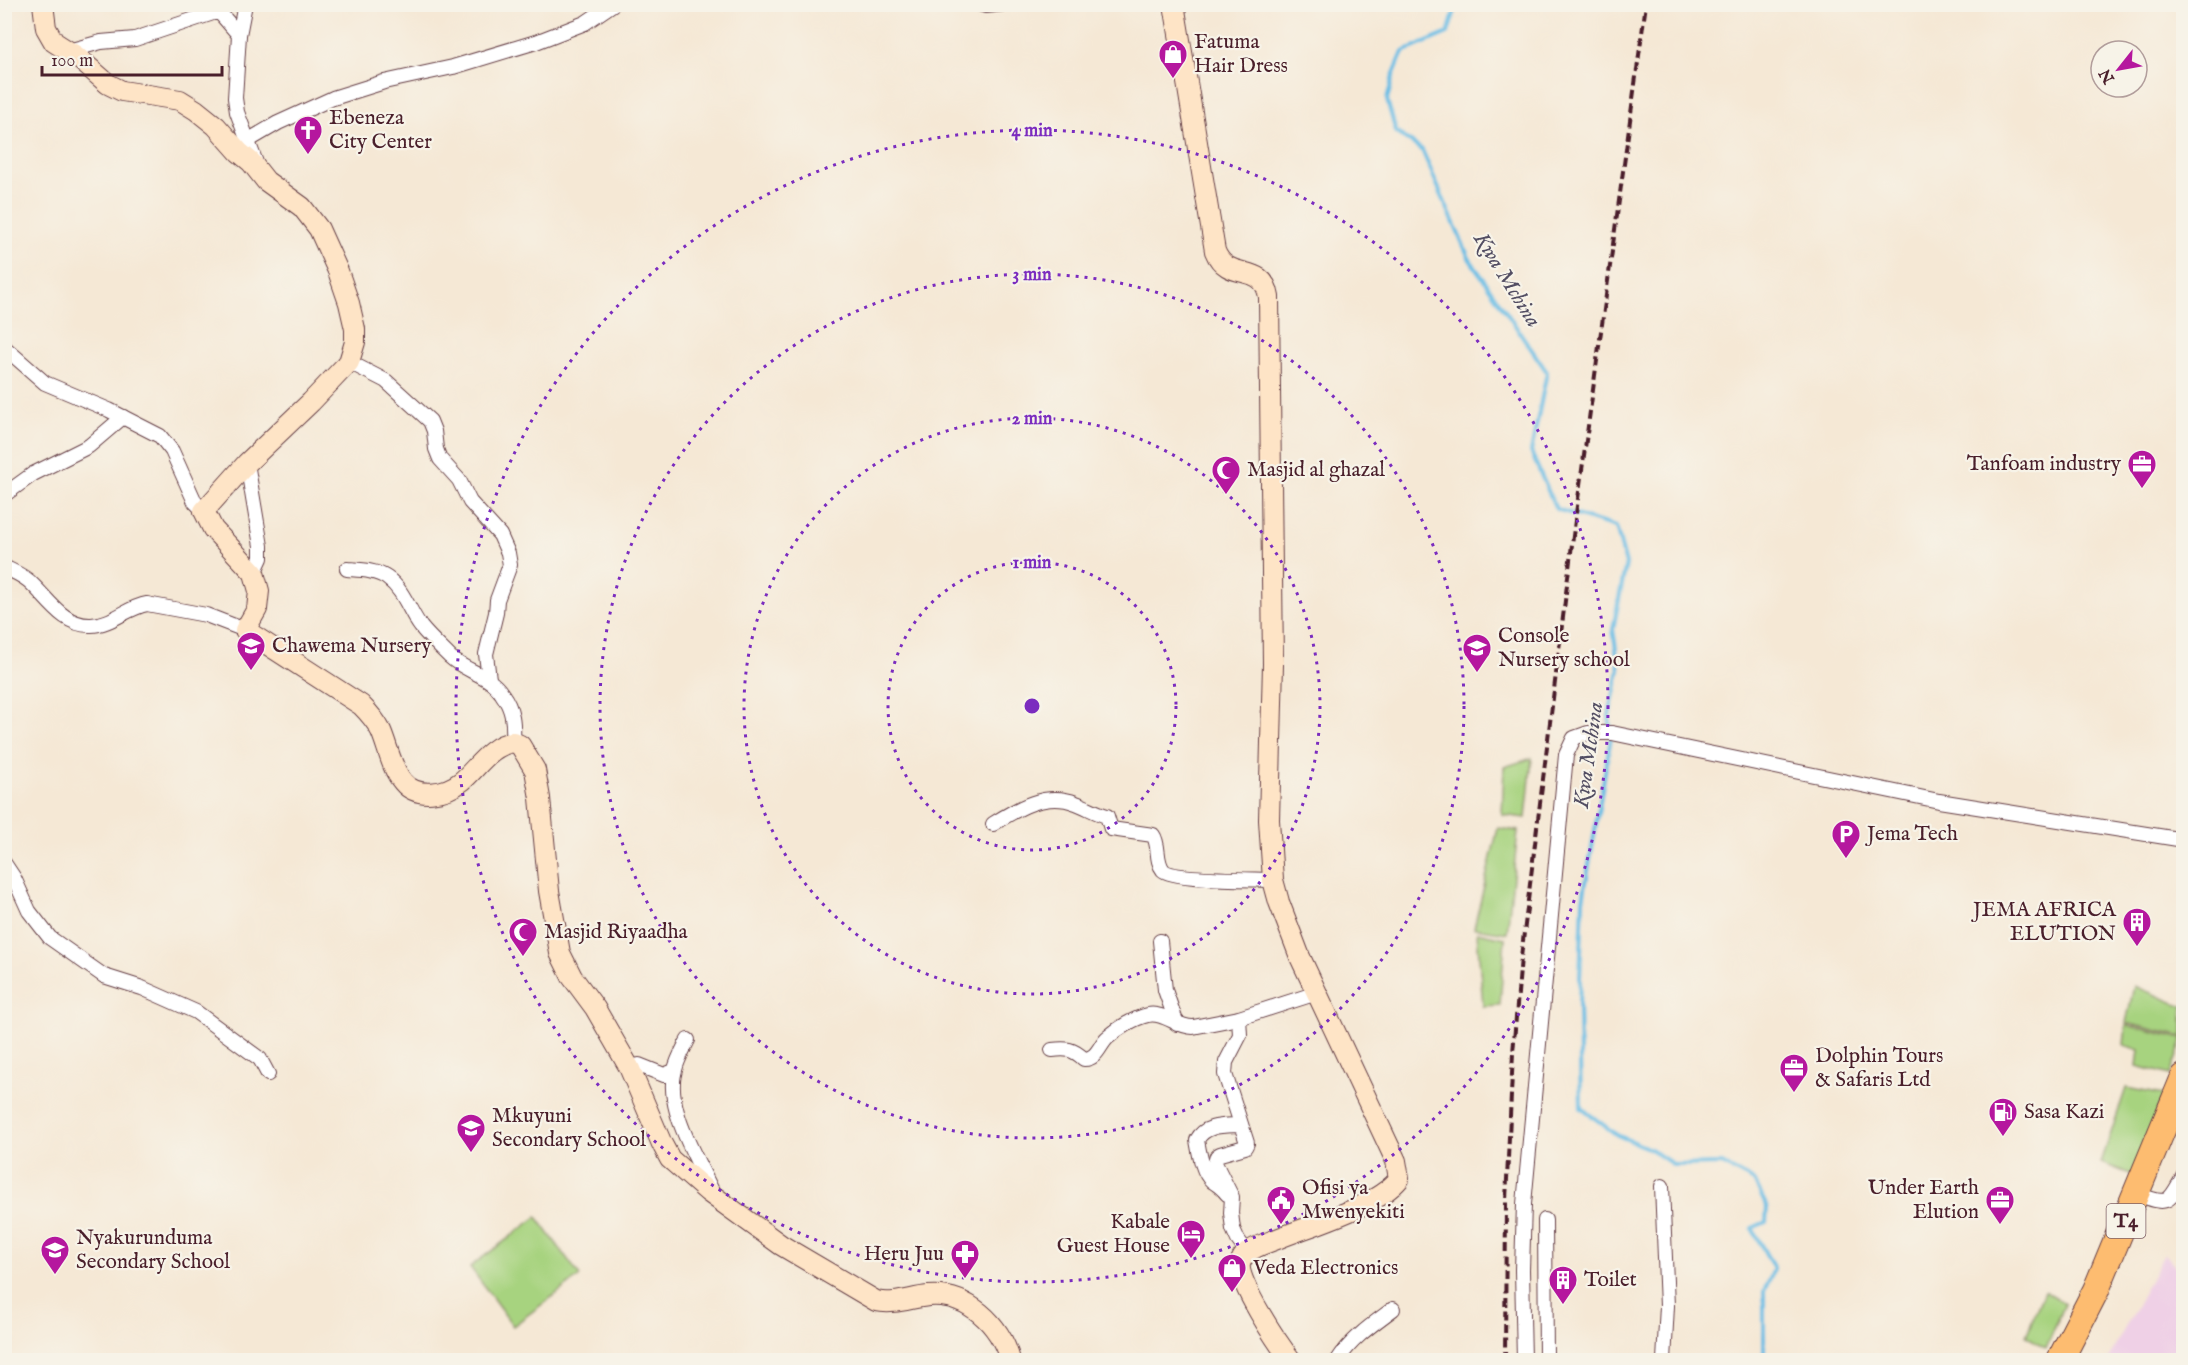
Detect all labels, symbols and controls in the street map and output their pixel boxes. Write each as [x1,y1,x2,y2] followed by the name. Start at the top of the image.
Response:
[1194,29,1288,80] place label: Fatuma Hair Dress
[1157,38,1189,80] shop icon: Fatuma Hair Dress
[42,39,222,77] scale bar
[2089,39,2149,99] north arrow
[51,50,93,73] text: 100 m
[2096,64,2121,88] text: N
[329,105,432,156] place label: Ebeneza City Center
[292,114,324,156] church icon: Ebeneza City Center
[1011,120,1053,143] text: 4 min
[1466,226,1547,333] water label: Kwa Mchina
[1013,264,1052,287] text: 3 min
[1012,408,1053,431] text: 2 min
[2126,448,2158,490] office icon: Tanfoam industry
[1967,451,2122,478] place label: Tanfoam industry
[1210,454,1242,496] mosque icon: Masjid al ghazal
[1247,457,1385,484] place label: Masjid al ghazal
[1013,552,1052,575] text: 1 min
[1498,623,1630,674] place label: Console Nursery school
[235,630,267,672] school or university icon: Chawema Nursery
[1461,632,1493,674] school or university icon: Console Nursery school
[272,633,432,660] place label: Chawema Nursery
[1022,696,1042,716] centre of rings
[1568,700,1610,811] water label: Kwa Mchina
[1830,818,1862,860] parking icon: Jema Tech
[1865,821,1958,848] place label: Jema Tech
[1971,897,2117,948] place label: JEMA AFRICA ELUTION
[2121,906,2153,948] building icon: JEMA AFRICA ELUTION
[507,916,539,958] mosque icon: Masjid Riyaadha
[544,919,689,946] place label: Masjid Riyaadha
[1815,1043,1943,1094] place label: Dolphin Tours & Safaris Ltd
[1778,1052,1810,1094] office icon: Dolphin Tours & Safaris Ltd
[1987,1096,2019,1138] fuel station icon: Sasa Kazi
[2024,1099,2104,1126] place label: Sasa Kazi
[492,1103,646,1154] place label: Mkuyuni Secondary School
[455,1112,487,1154] school or university icon: Mkuyuni Secondary School
[1302,1175,1405,1226] place label: Ofisi ya Mwenyekiti
[1868,1175,1979,1226] place label: Under Earth Elution
[1265,1184,1297,1226] public building icon: Ofisi ya Mwenyekiti
[1984,1184,2016,1226] office icon: Under Earth Elution
[2106,1204,2146,1238] road number: T4
[1057,1209,1170,1260] place label: Kabale Guest House
[1175,1218,1207,1260] hotel icon: Kabale Guest House
[76,1225,230,1276] place label: Nyakurunduma Secondary School
[39,1234,71,1276] school or university icon: Nyakurunduma Secondary School
[949,1238,981,1280] pharmacy icon: Heru Juu
[864,1241,944,1268] place label: Heru Juu
[1216,1252,1248,1294] shop icon: Veda Electronics
[1252,1255,1398,1282] place label: Veda Electronics
[1547,1264,1579,1306] building icon: Toilet
[1584,1267,1637,1294] place label: Toilet

